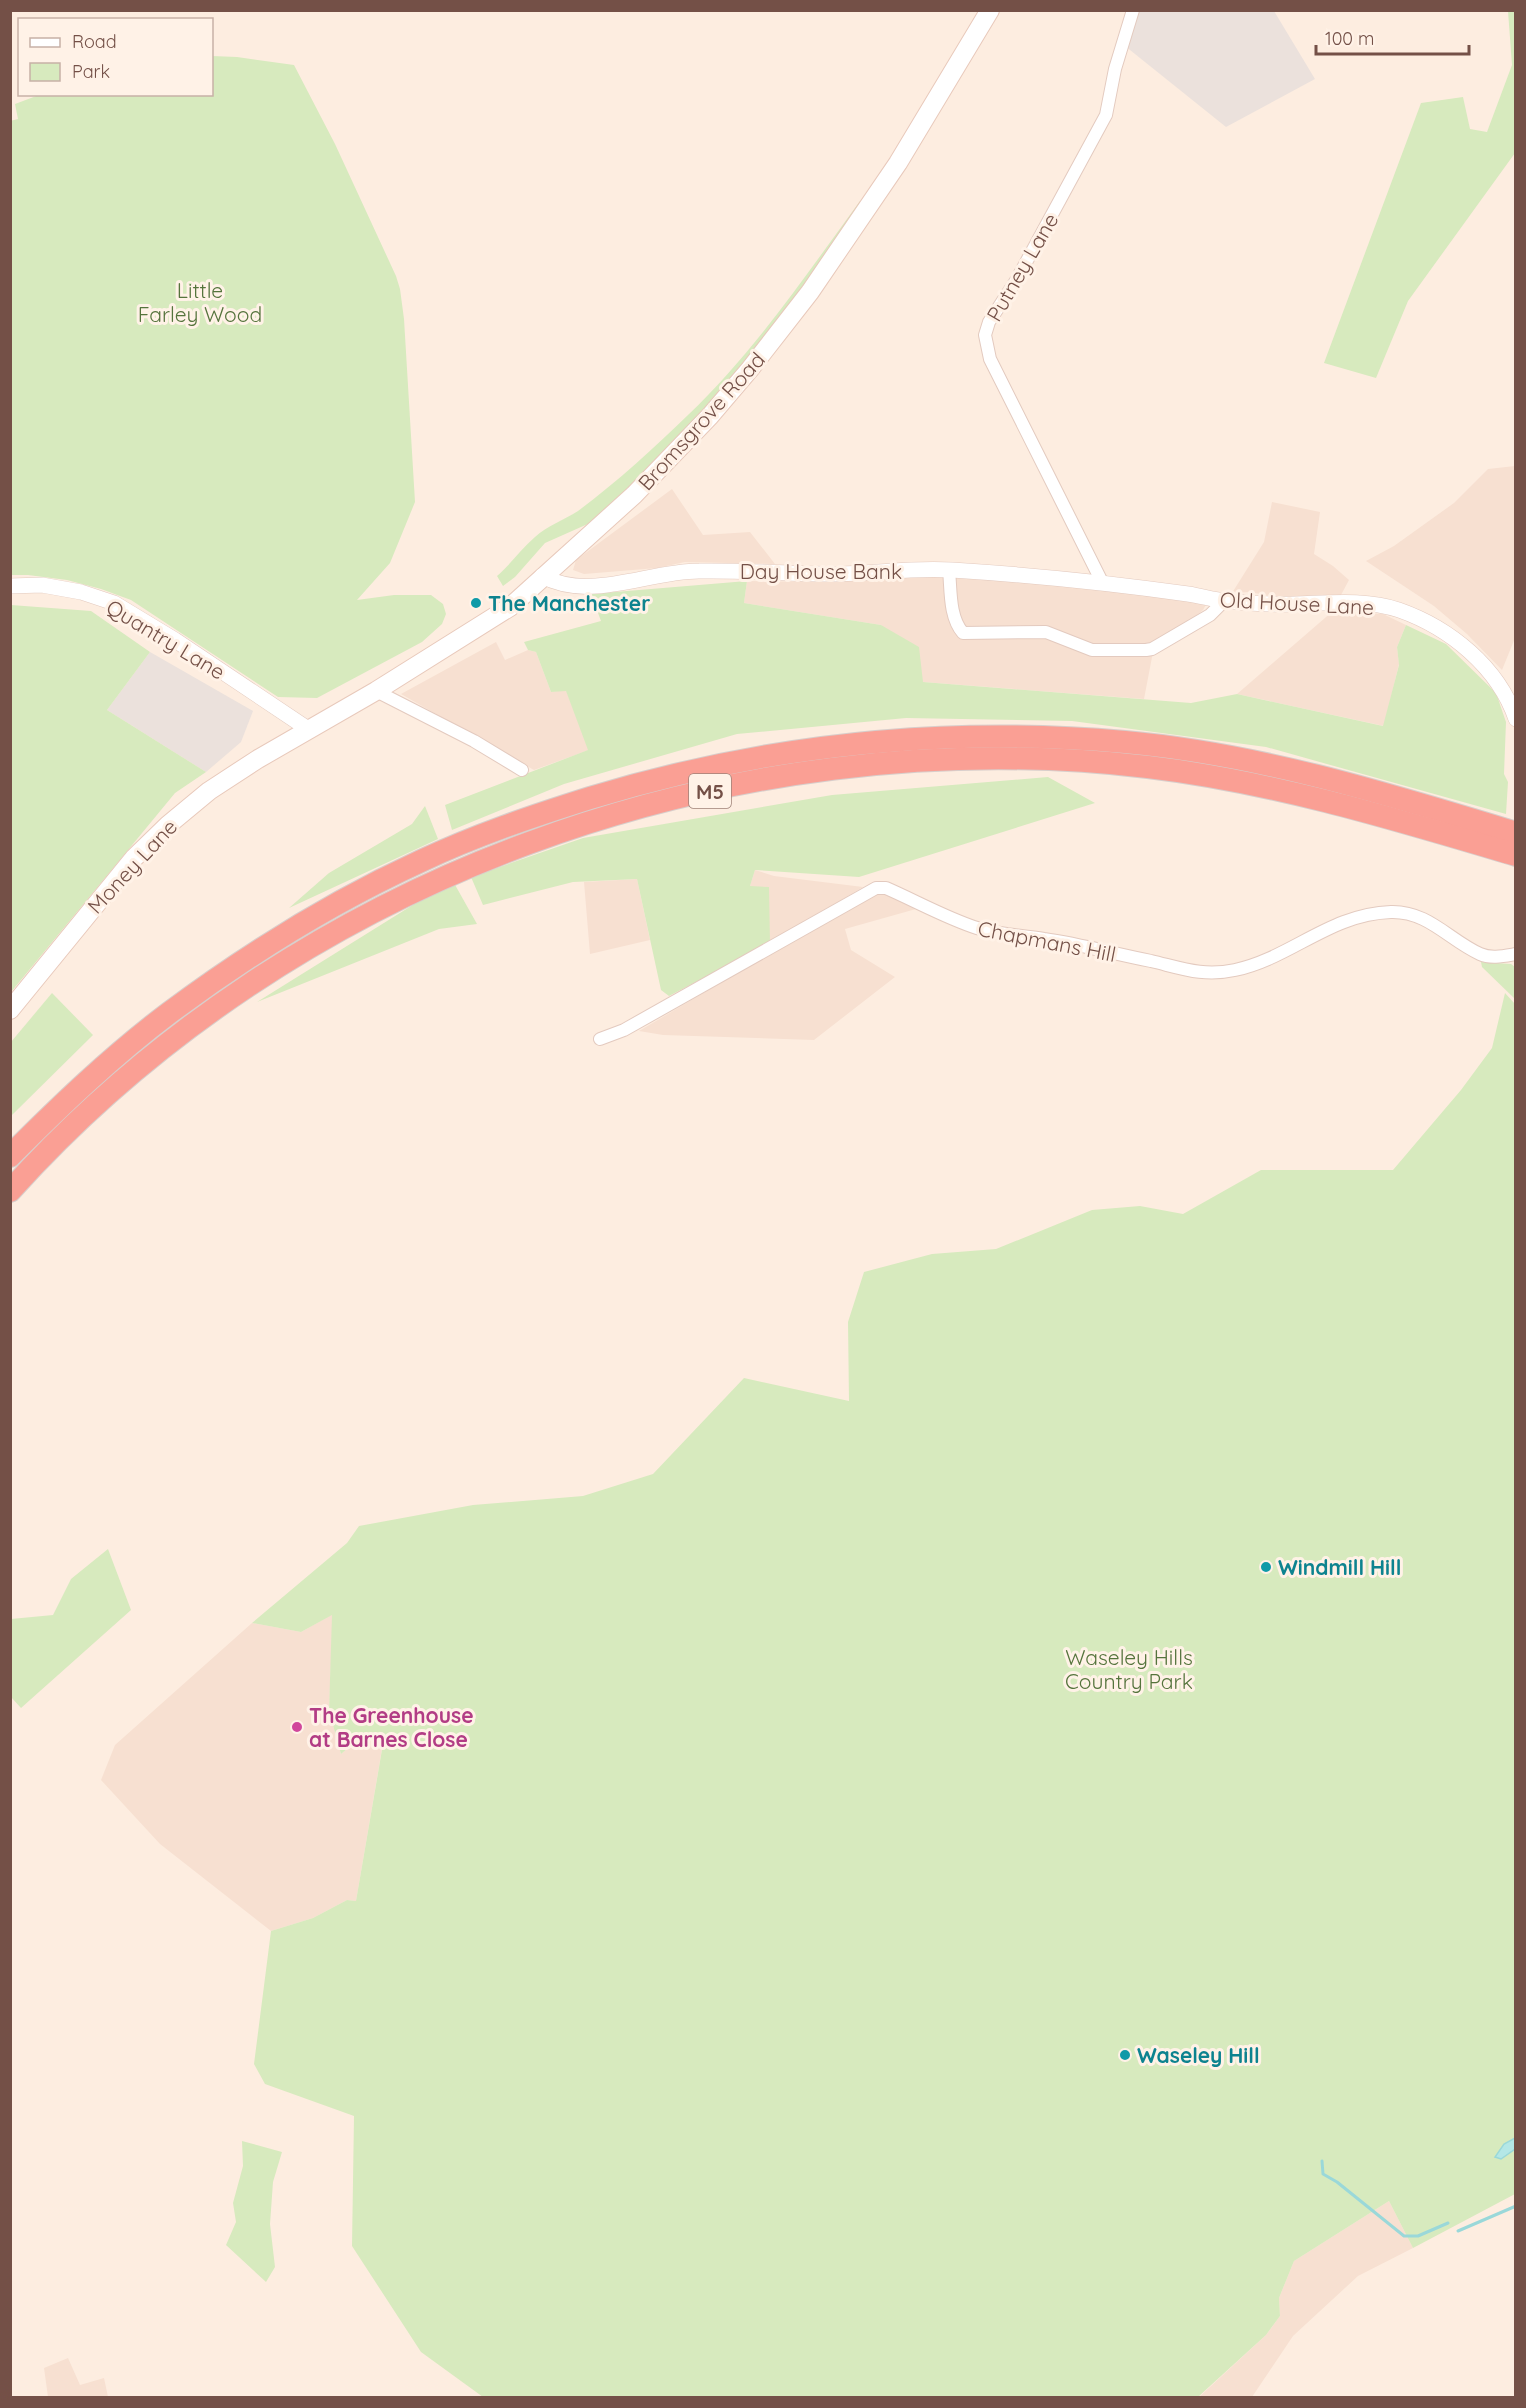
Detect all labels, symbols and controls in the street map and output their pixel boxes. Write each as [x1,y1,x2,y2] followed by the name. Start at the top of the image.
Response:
[18,18,213,96] legend
[1316,18,1469,56] scale bar
[1325,27,1374,50] text: 100 m
[72,30,117,53] text: Road
[72,60,110,83] text: Park
[981,208,1063,326] street label: Putney Lane
[138,277,262,327] park label: Little Farley Wood
[632,347,770,495] street label: Bromsgrove Road
[740,558,902,584] street label: Day House Bank
[1219,586,1375,620] street label: Old House Lane
[488,590,650,616] place label: The Manchester
[102,593,230,685] street label: Quantry Lane
[469,596,483,610] marker: The Manchester
[689,774,731,808] road number: M5
[82,813,182,919] street label: Money Lane
[976,915,1118,967] street label: Chapmans Hill
[1278,1554,1401,1580] place label: Windmill Hill
[1259,1560,1273,1574] marker: Windmill Hill
[1065,1644,1193,1694] park label: Waseley Hills Country Park
[309,1702,474,1752] place label: The Greenhouse at Barnes Close
[290,1720,304,1734] marker: The Greenhouse at Barnes Close
[1137,2042,1260,2068] place label: Waseley Hill
[1118,2048,1132,2062] marker: Waseley Hill

